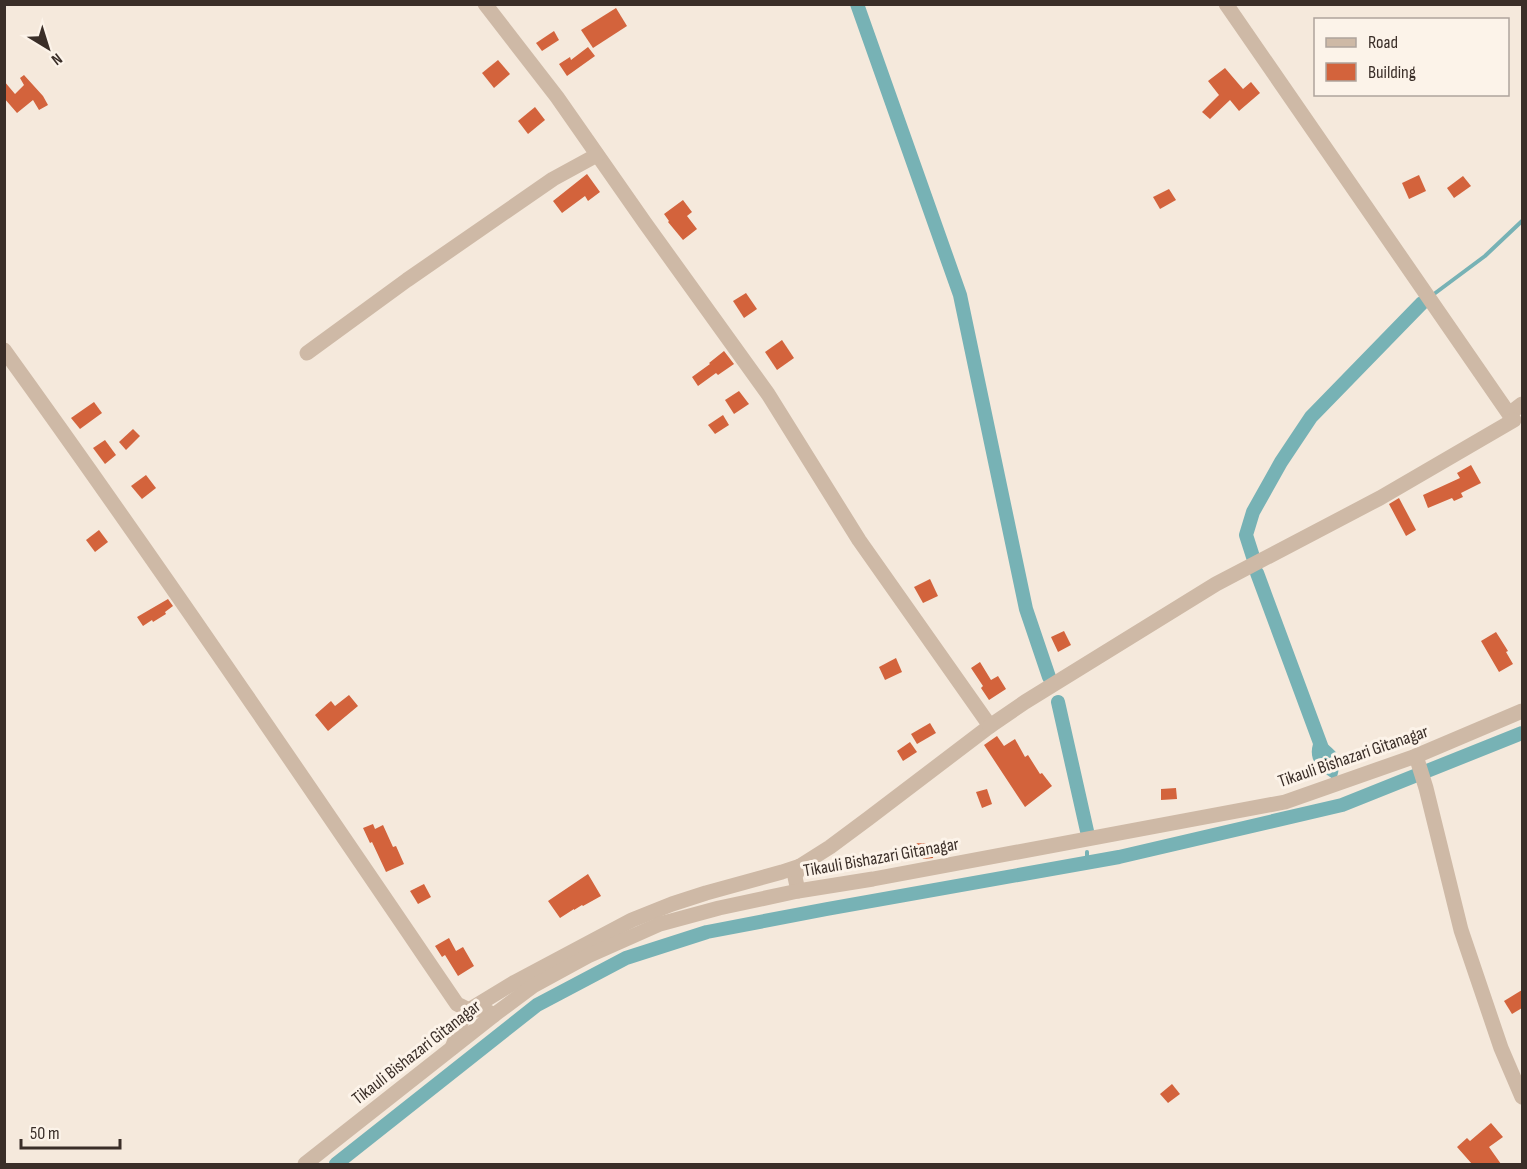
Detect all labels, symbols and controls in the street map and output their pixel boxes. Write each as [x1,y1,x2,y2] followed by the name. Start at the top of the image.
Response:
[18,18,78,78] north arrow
[1314,18,1509,96] legend
[1368,32,1398,53] text: Road
[47,49,66,69] text: N
[1368,62,1416,83] text: Building
[1275,721,1431,792] street label: Tikauli Bishazari Gitanagar
[802,833,960,882] street label: Tikauli Bishazari Gitanagar
[348,996,485,1109] street label: Tikauli Bishazari Gitanagar
[21,1112,120,1150] scale bar
[30,1123,60,1144] text: 50 m

